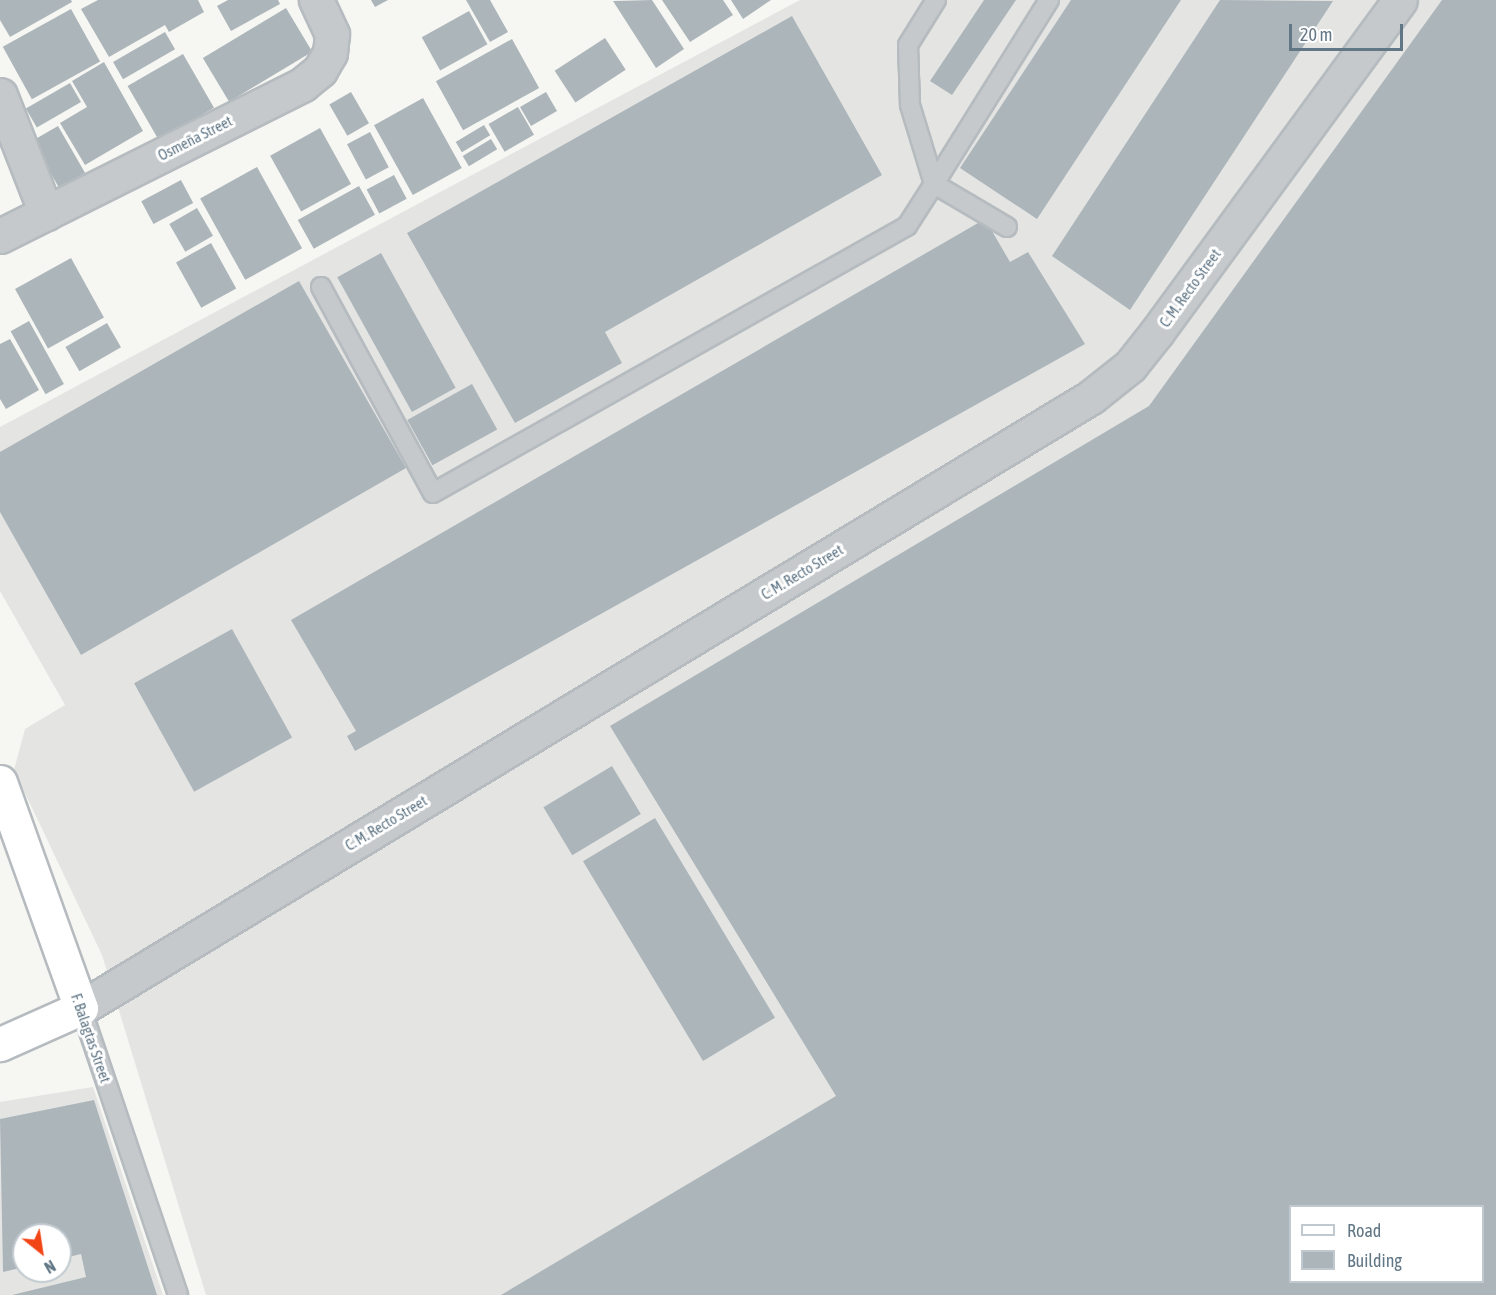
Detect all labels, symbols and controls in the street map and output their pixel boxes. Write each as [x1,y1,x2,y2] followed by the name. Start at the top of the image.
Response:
[1292,12,1406,50] scale bar
[1300,24,1332,45] text: 20 m
[155,112,235,164] street label: Osmeña Street
[1156,245,1224,331] street label: C. M. Recto Street
[758,541,846,603] street label: C. M. Recto Street
[342,792,430,854] street label: C. M. Recto Street
[67,991,115,1085] street label: F. Balagtas Street
[1289,1205,1484,1283] legend
[1347,1220,1381,1241] text: Road
[12,1223,72,1283] north arrow
[1347,1250,1402,1271] text: Building
[41,1257,59,1277] text: N

